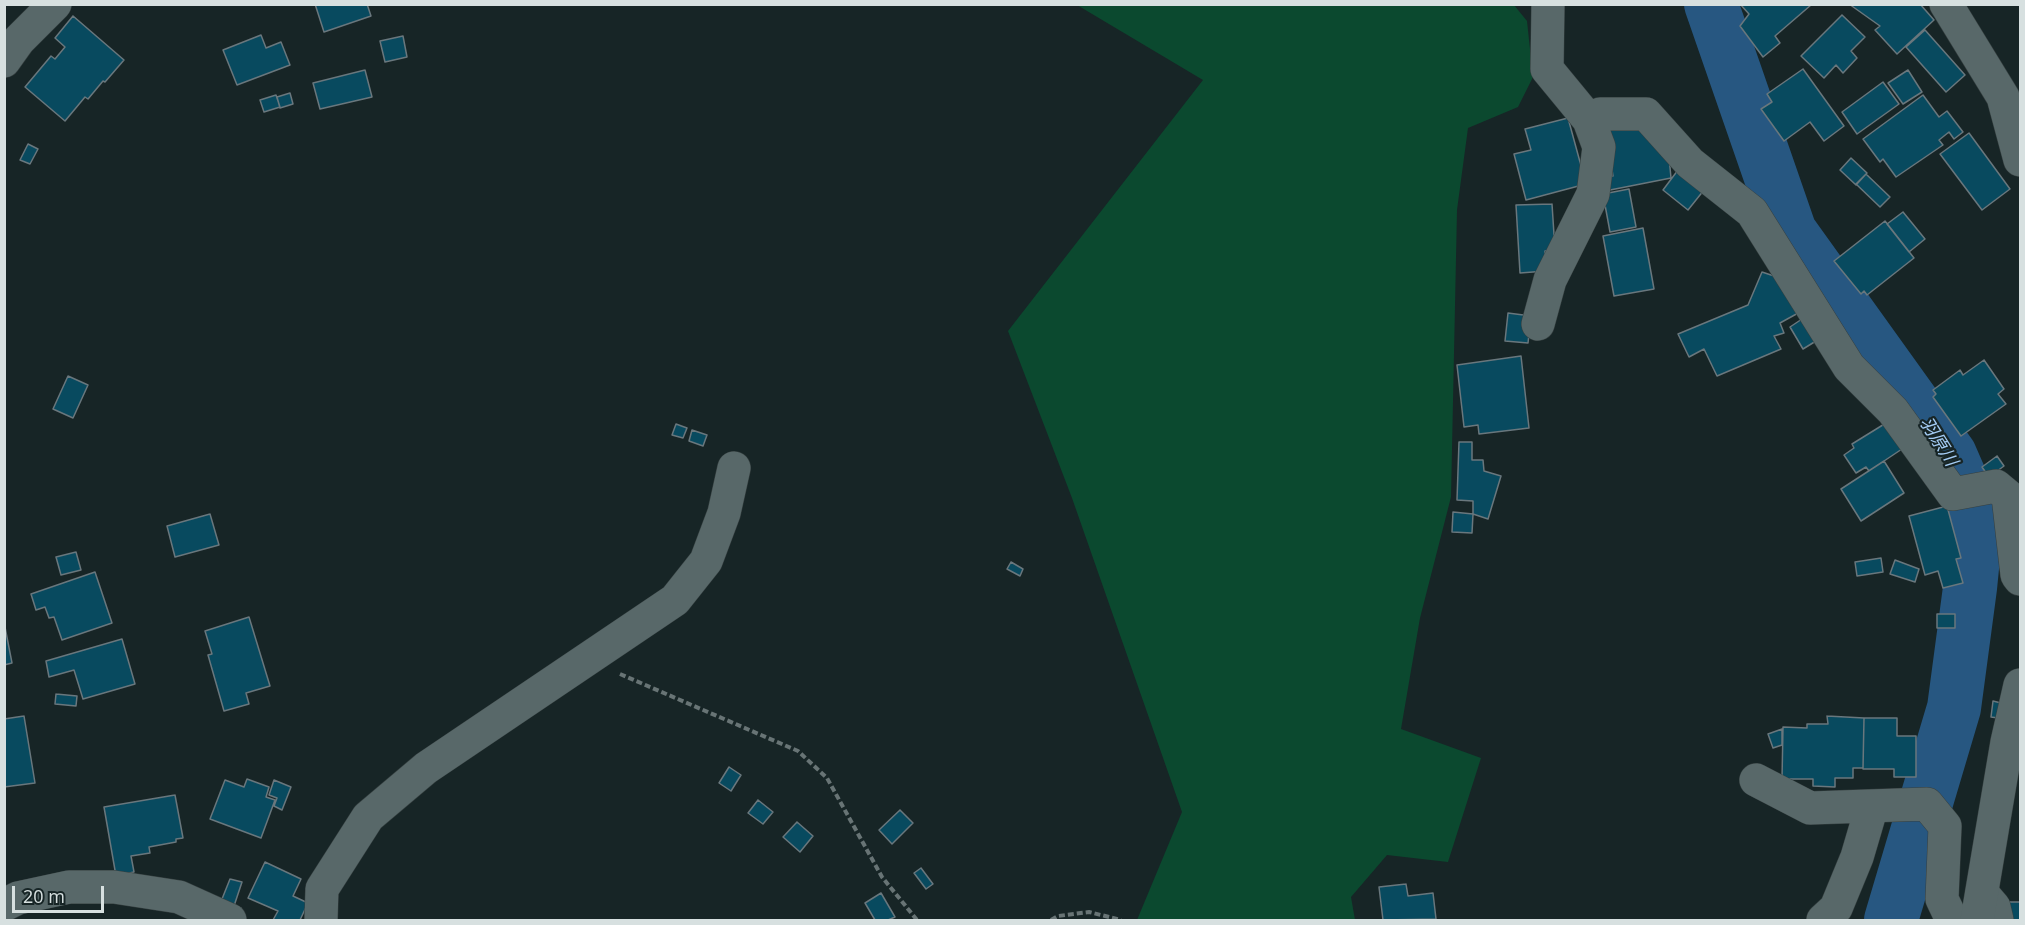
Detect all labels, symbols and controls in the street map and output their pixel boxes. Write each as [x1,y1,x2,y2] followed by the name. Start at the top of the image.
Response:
[1915,413,1961,471] water label: 羽原川
[15,874,106,912] scale bar
[23,884,65,908] text: 20 m

